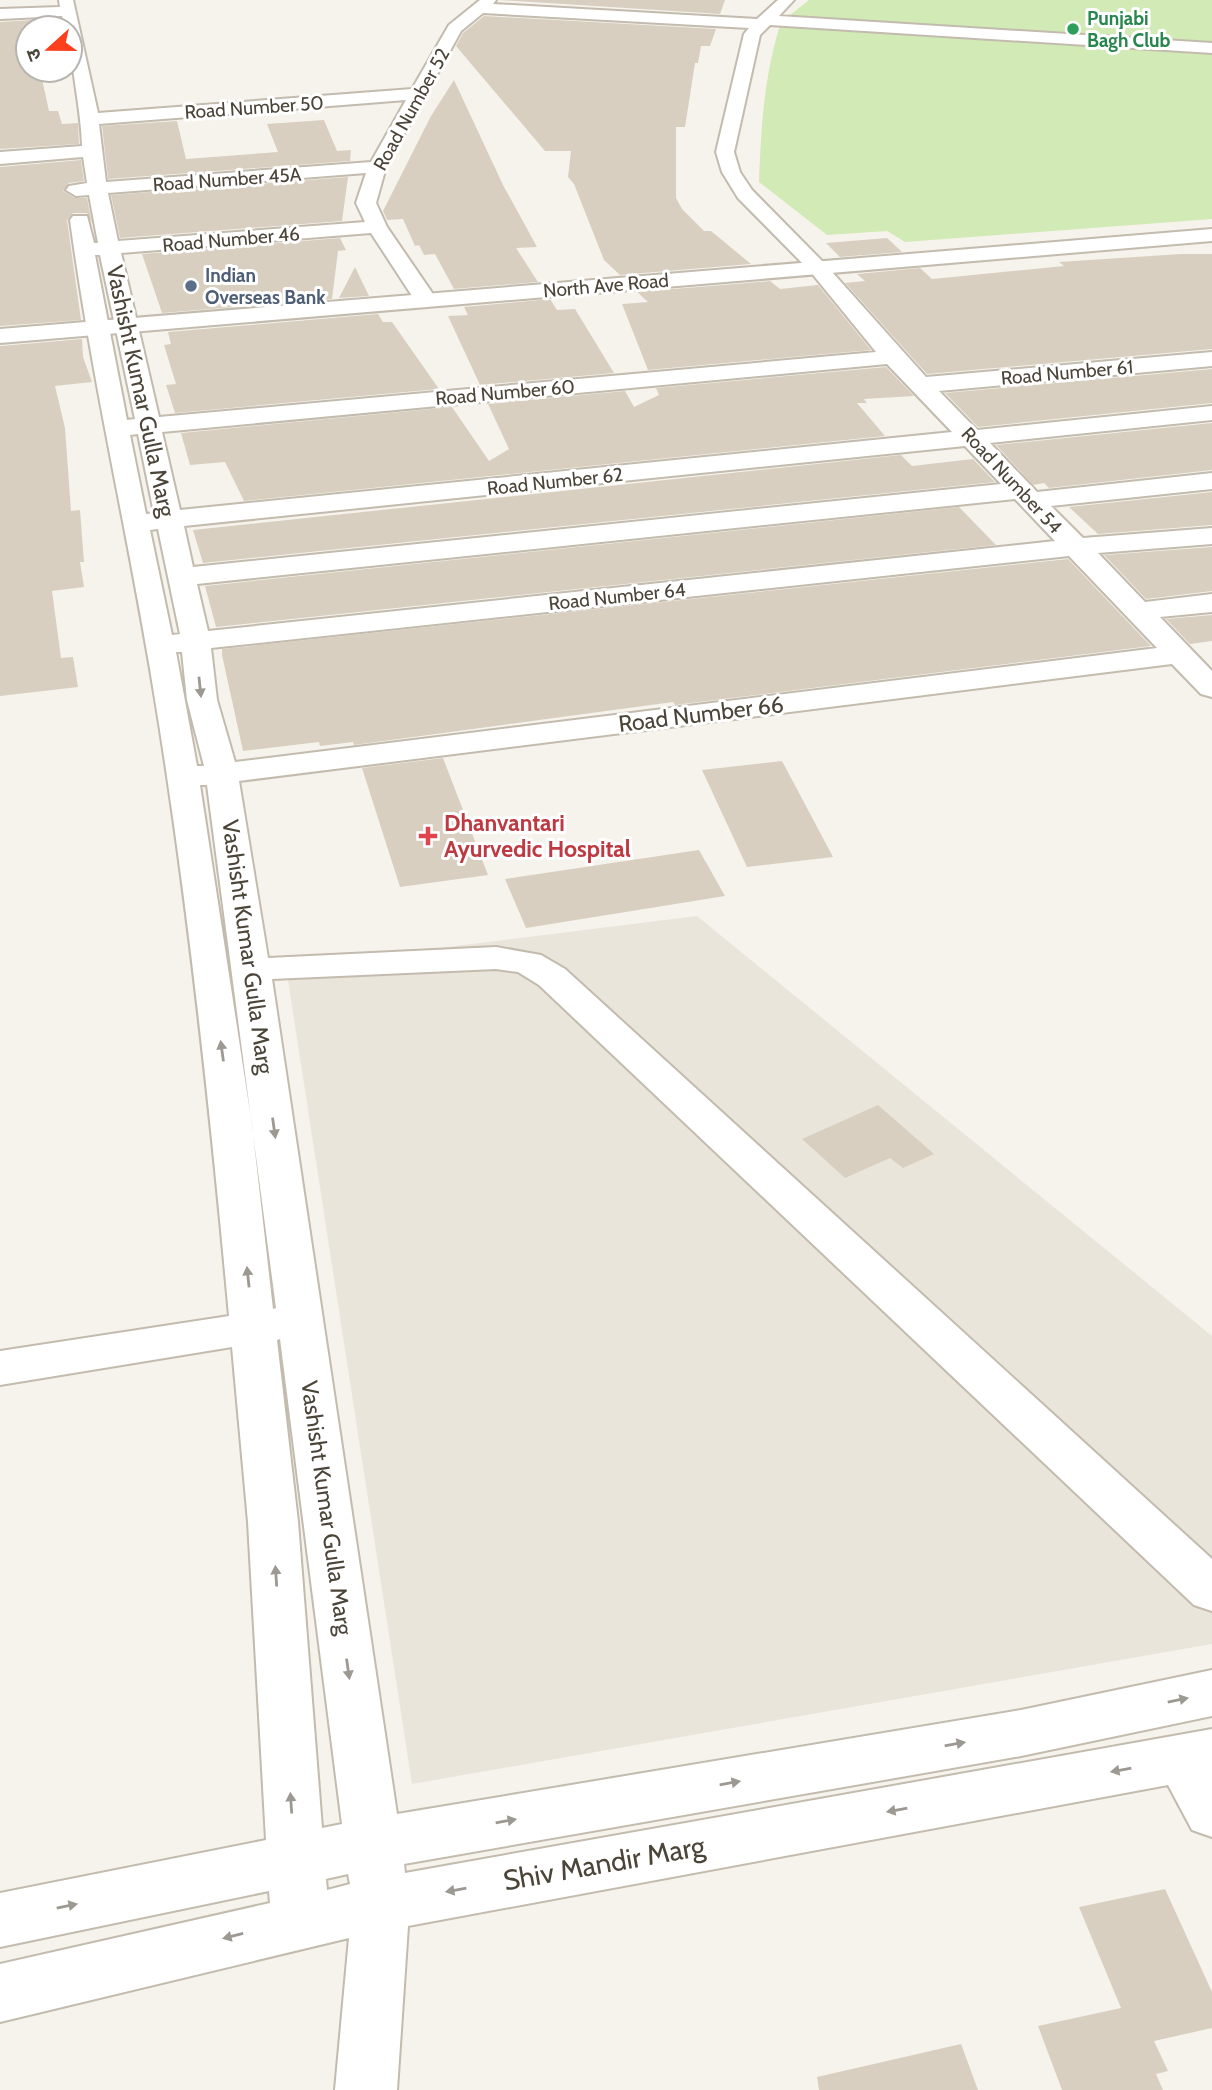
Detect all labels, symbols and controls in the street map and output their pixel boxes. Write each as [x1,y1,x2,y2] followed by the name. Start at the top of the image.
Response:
[1087,7,1171,52] place label: Punjabi Bagh Club
[14,14,84,84] north arrow
[1065,21,1081,37] marker: Punjabi Bagh Club
[368,44,454,174] street label: Road Number 52
[21,45,46,64] text: उ
[184,91,324,124] street label: Road Number 50
[152,163,302,196] street label: Road Number 45A
[161,222,301,257] street label: Road Number 46
[101,263,181,520] street label: Vashisht Kumar Gulla Marg
[205,264,326,309] place label: Indian Overseas Bank
[542,269,670,302] street label: North Ave Road
[183,278,199,294] marker: Indian Overseas Bank
[1000,355,1134,390] street label: Road Number 61
[434,375,576,410] street label: Road Number 60
[956,422,1067,538] street label: Road Number 54
[486,463,624,500] street label: Road Number 62
[547,578,687,615] street label: Road Number 64
[195,676,206,698] one-way arrow
[617,690,785,738] street label: Road Number 66
[444,809,631,863] place label: Dhanvantari Ayurvedic Hospital
[216,818,280,1076] street label: Vashisht Kumar Gulla Marg
[418,826,438,846] marker: Dhanvantari Ayurvedic Hospital
[216,1039,227,1061] one-way arrow
[269,1117,280,1139] one-way arrow
[242,1265,253,1287] one-way arrow
[295,1379,359,1637] street label: Vashisht Kumar Gulla Marg
[271,1565,282,1587] one-way arrow
[343,1658,354,1680] one-way arrow
[1167,1695,1189,1706] one-way arrow
[944,1738,966,1749] one-way arrow
[1110,1765,1132,1776] one-way arrow
[719,1777,741,1788] one-way arrow
[285,1792,296,1814] one-way arrow
[886,1805,908,1816] one-way arrow
[495,1815,517,1826] one-way arrow
[500,1828,709,1897] street label: Shiv Mandir Marg
[445,1885,467,1896] one-way arrow
[56,1901,78,1912] one-way arrow
[222,1931,244,1942] one-way arrow

